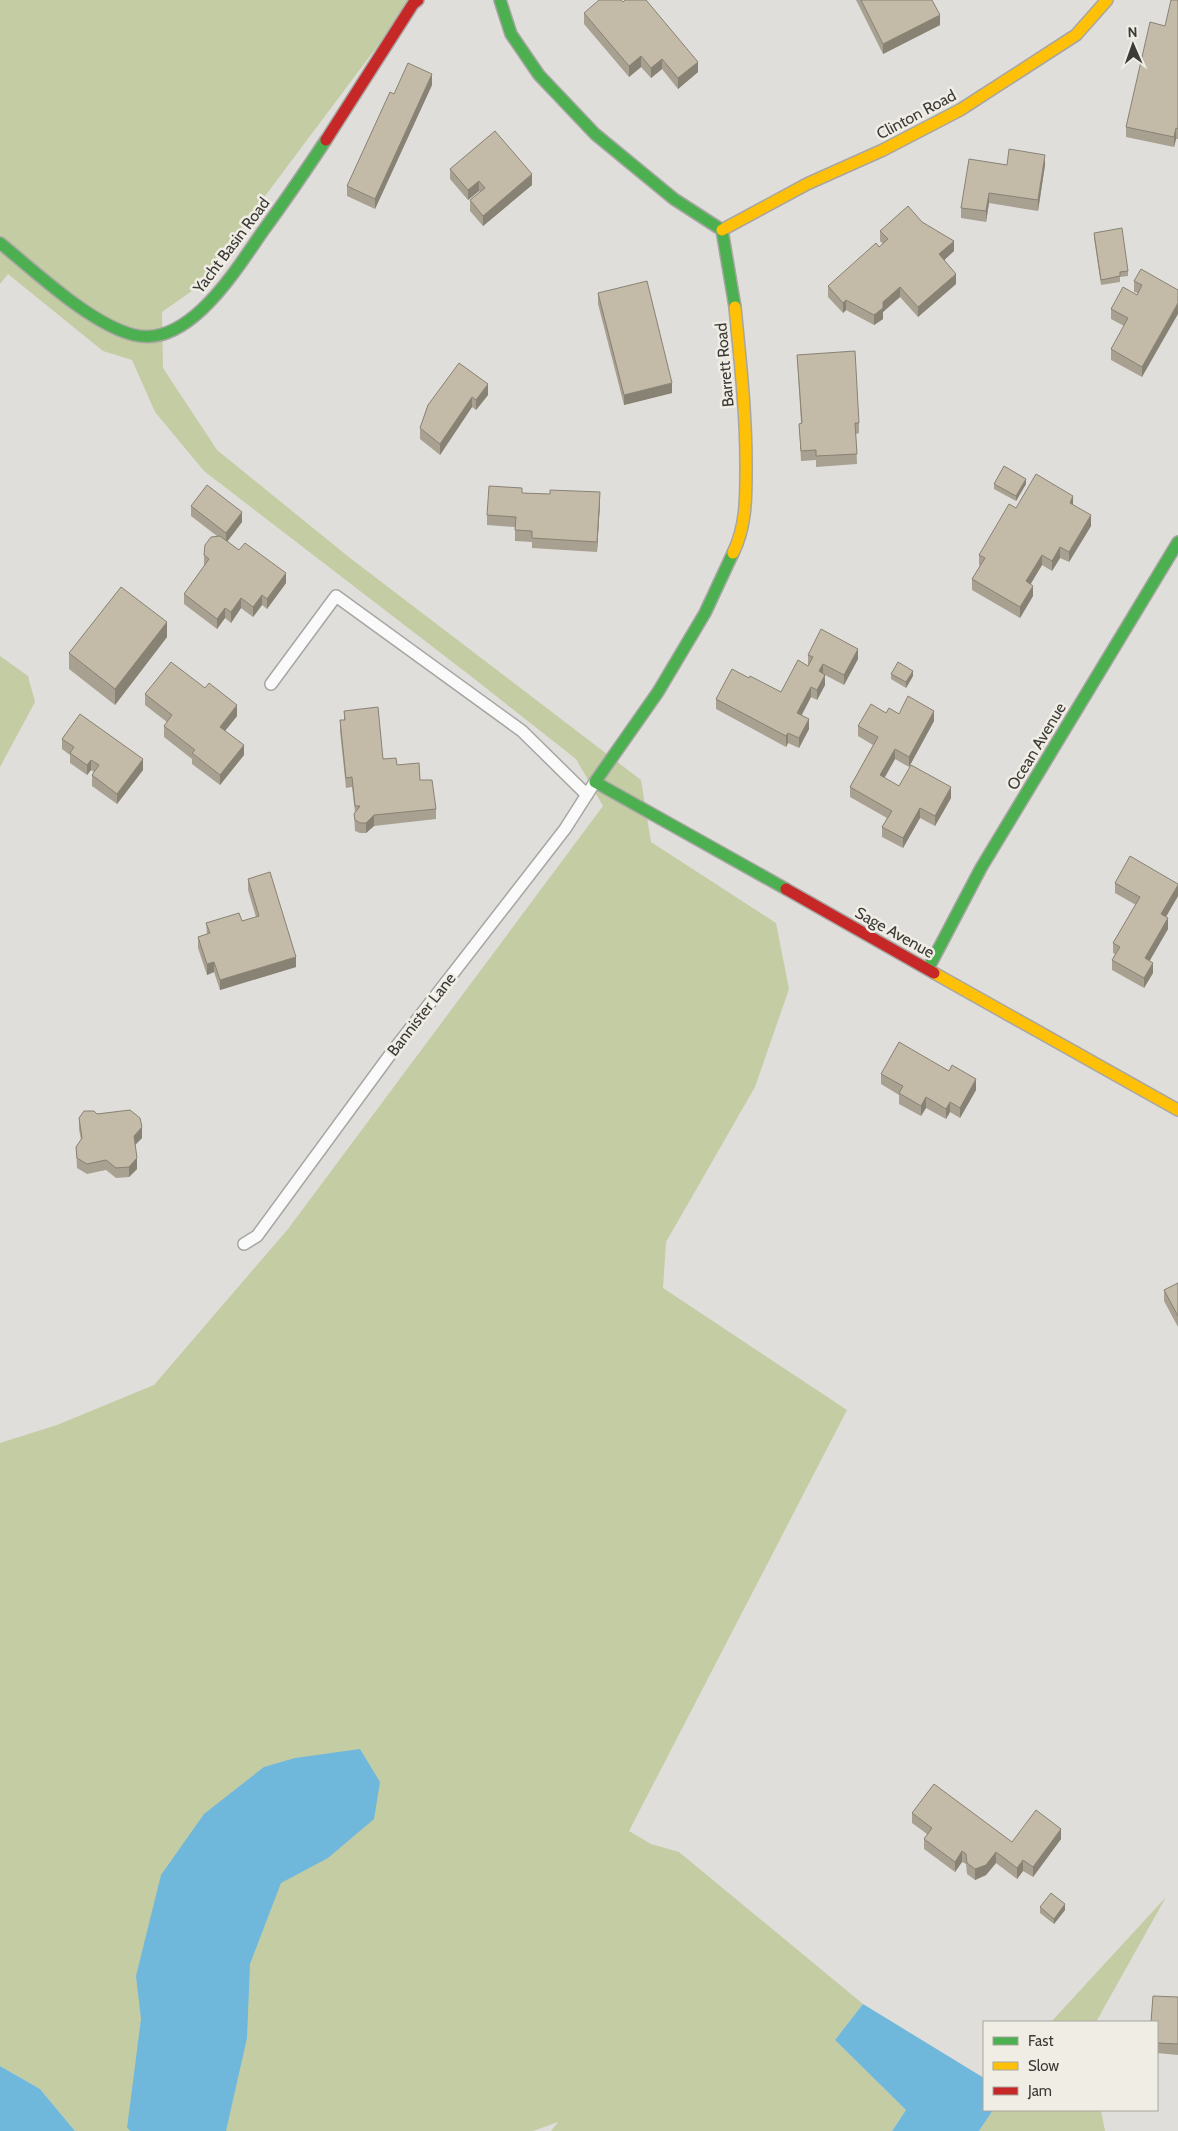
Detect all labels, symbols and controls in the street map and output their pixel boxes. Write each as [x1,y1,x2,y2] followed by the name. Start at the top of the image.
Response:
[1108,20,1158,70] north arrow
[1127,23,1138,41] text: N
[873,86,959,143] street label: Clinton Road
[189,194,274,298] street label: Yacht Basin Road
[711,322,738,408] street label: Barrett Road
[1003,699,1070,793] street label: Ocean Avenue
[852,903,938,962] street label: Sage Avenue
[383,969,460,1060] street label: Bannister Lane
[983,2021,1158,2111] legend
[1028,2032,1053,2050] text: Fast
[1028,2057,1059,2075] text: Slow
[1027,2082,1052,2100] text: Jam

